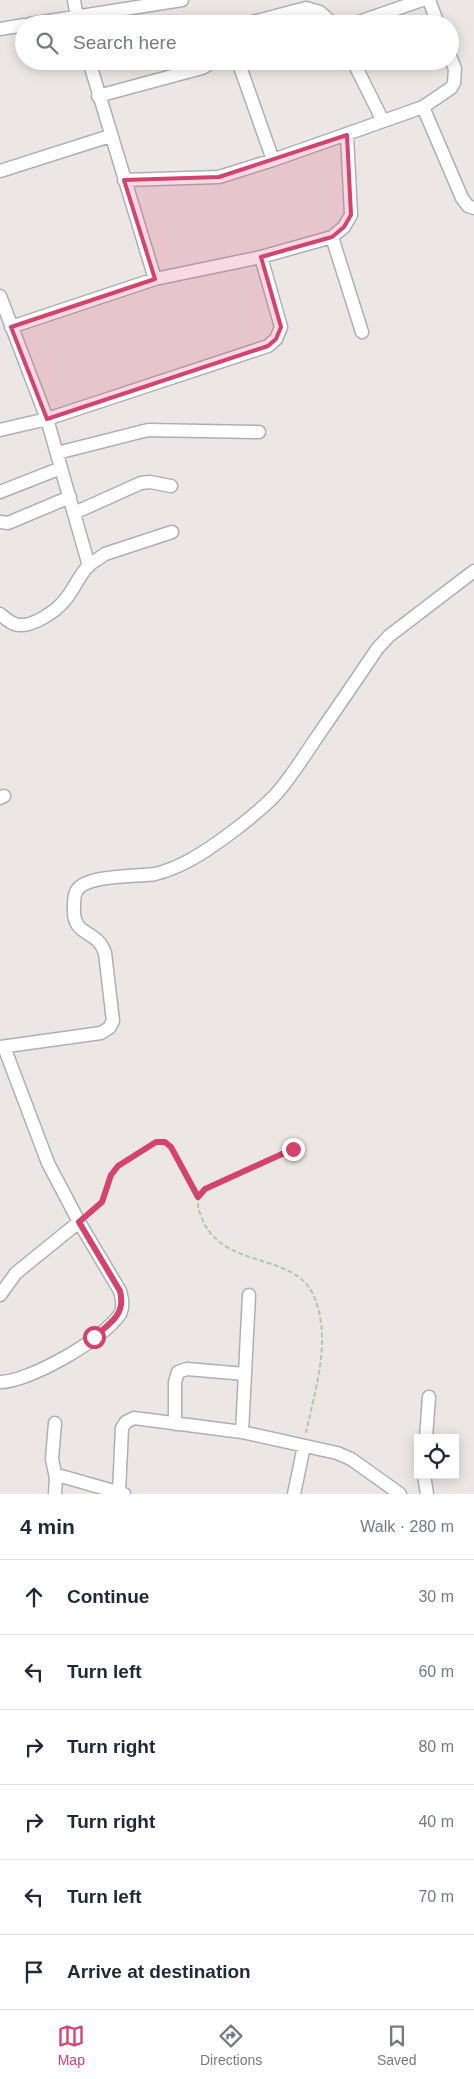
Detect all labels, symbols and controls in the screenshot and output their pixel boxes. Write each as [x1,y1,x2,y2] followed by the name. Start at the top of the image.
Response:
[15,15,459,70] search box
[33,29,61,57] icon: search
[73,32,177,53] text: Search here
[282,1138,305,1161] route end
[83,1326,106,1349] route start
[414,1434,459,1479] map controls
[414,1434,459,1479] button: locate
[20,1515,75,1538] text: 4 min
[360,1518,454,1535] text: Walk · 280 m
[20,1583,48,1611] icon: ahead
[67,1586,149,1607] text: Continue
[418,1588,454,1605] text: 30 m
[20,1658,48,1686] icon: left
[67,1661,142,1682] text: Turn left
[418,1663,454,1680] text: 60 m
[20,1733,48,1761] icon: right
[67,1736,155,1757] text: Turn right
[418,1738,454,1755] text: 80 m
[20,1808,48,1836] icon: right
[67,1811,155,1832] text: Turn right
[418,1813,454,1830] text: 40 m
[20,1883,48,1911] icon: left
[67,1886,142,1907] text: Turn left
[418,1888,454,1905] text: 70 m
[20,1958,48,1986] icon: arrive
[67,1961,251,1982] text: Arrive at destination
[57,2022,85,2068] tab: Map
[200,2022,262,2068] tab: Directions
[377,2022,417,2068] tab: Saved

